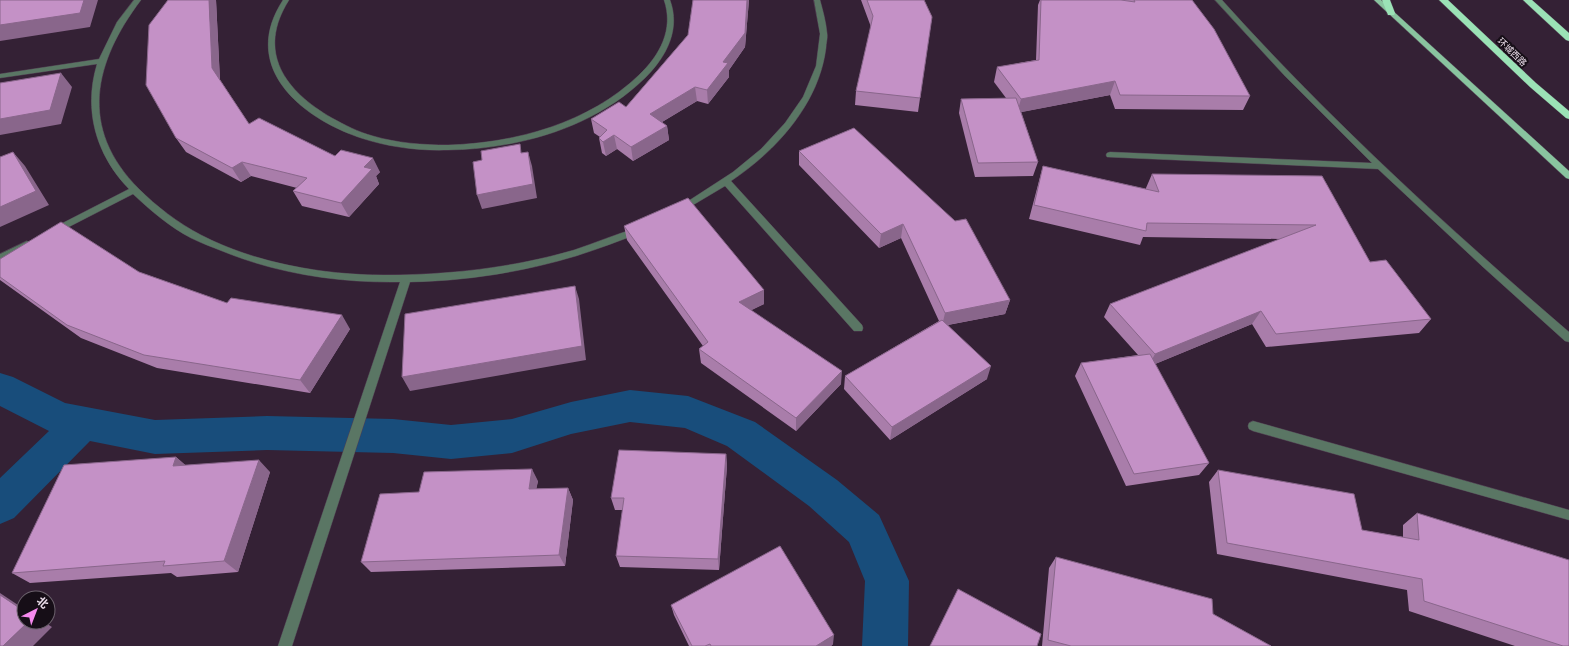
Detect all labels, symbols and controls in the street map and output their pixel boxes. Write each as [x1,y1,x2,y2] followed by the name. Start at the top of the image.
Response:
[1496,36,1528,68] street label: 环城西路
[16,590,56,630] north arrow
[34,594,51,611] text: 北

